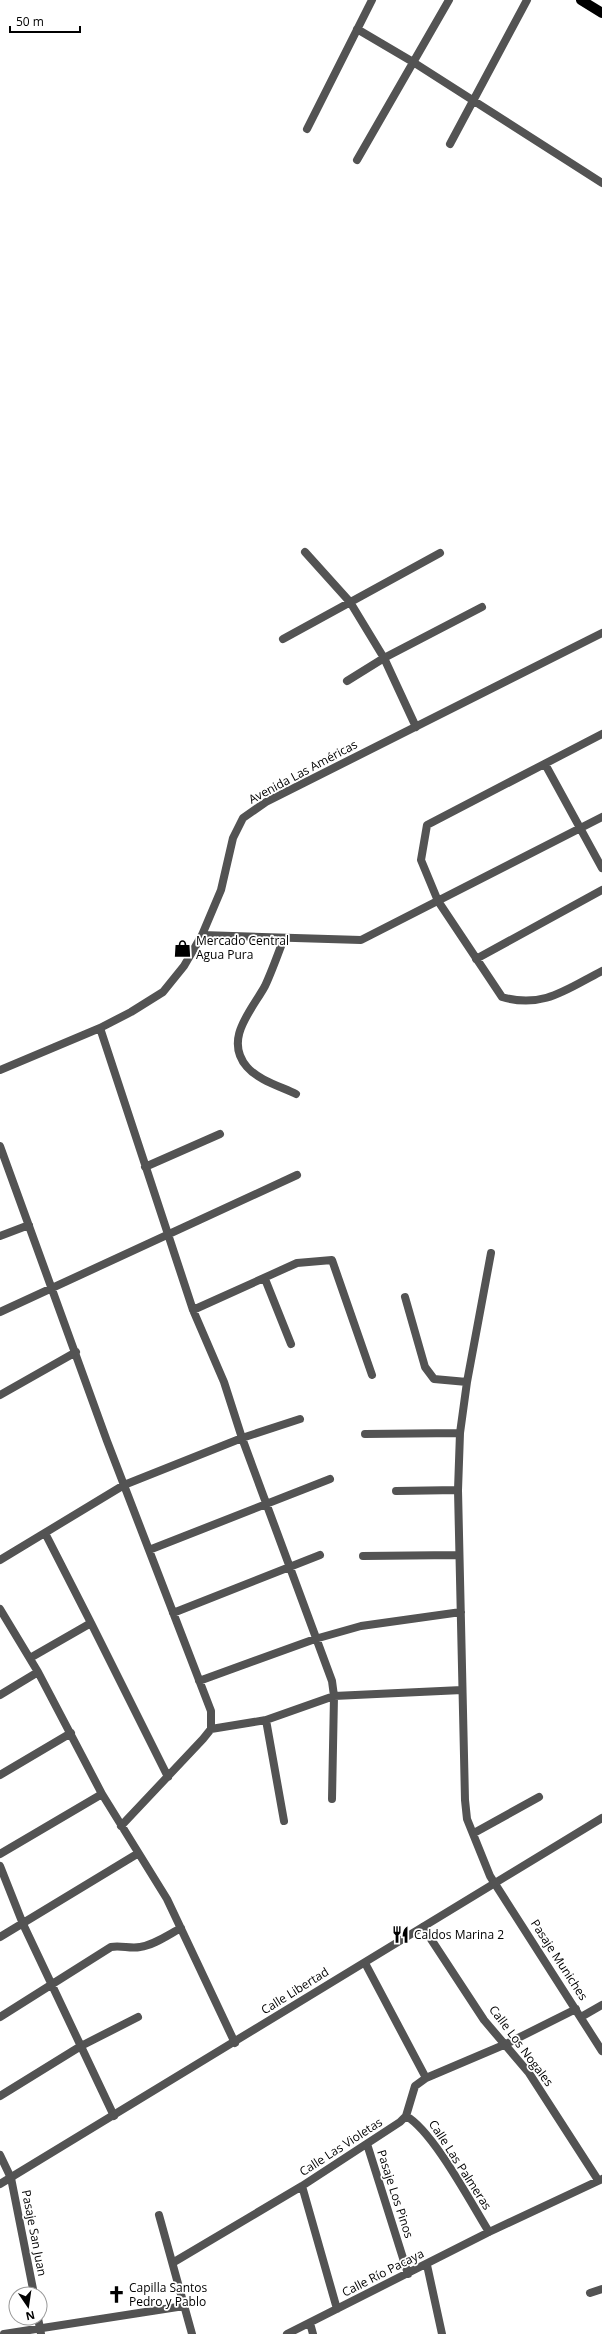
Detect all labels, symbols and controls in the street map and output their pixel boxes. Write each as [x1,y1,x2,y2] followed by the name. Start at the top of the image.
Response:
[10,8,80,34] scale bar
[16,13,44,30] text: 50 m
[245,735,360,807] street label: Avenida Las Américas
[196,932,289,963] place label: Mercado Central Agua Pura
[173,938,193,958] shop icon: Mercado Central Agua Pura
[527,1916,592,2004] street label: Pasaje Muniches
[391,1925,411,1945] restaurant icon: Caldos Marina 2
[414,1926,504,1943] place label: Caldos Marina 2
[258,1963,332,2018] street label: Calle Libertad
[485,2002,558,2090] street label: Calle Los Nogales
[296,2113,386,2180] street label: Calle Las Violetas
[425,2117,496,2213] street label: Calle Las Palmeras
[373,2147,418,2240] street label: Pasaje Los Pinos
[18,2188,51,2277] street label: Pasaje San Juan
[339,2245,427,2301] street label: Calle Río Pacaya
[129,2279,208,2310] place label: Capilla Santos Pedro y Pablo
[106,2285,126,2305] church icon: Capilla Santos Pedro y Pablo
[8,2286,48,2326] north arrow
[24,2308,36,2325] text: N

